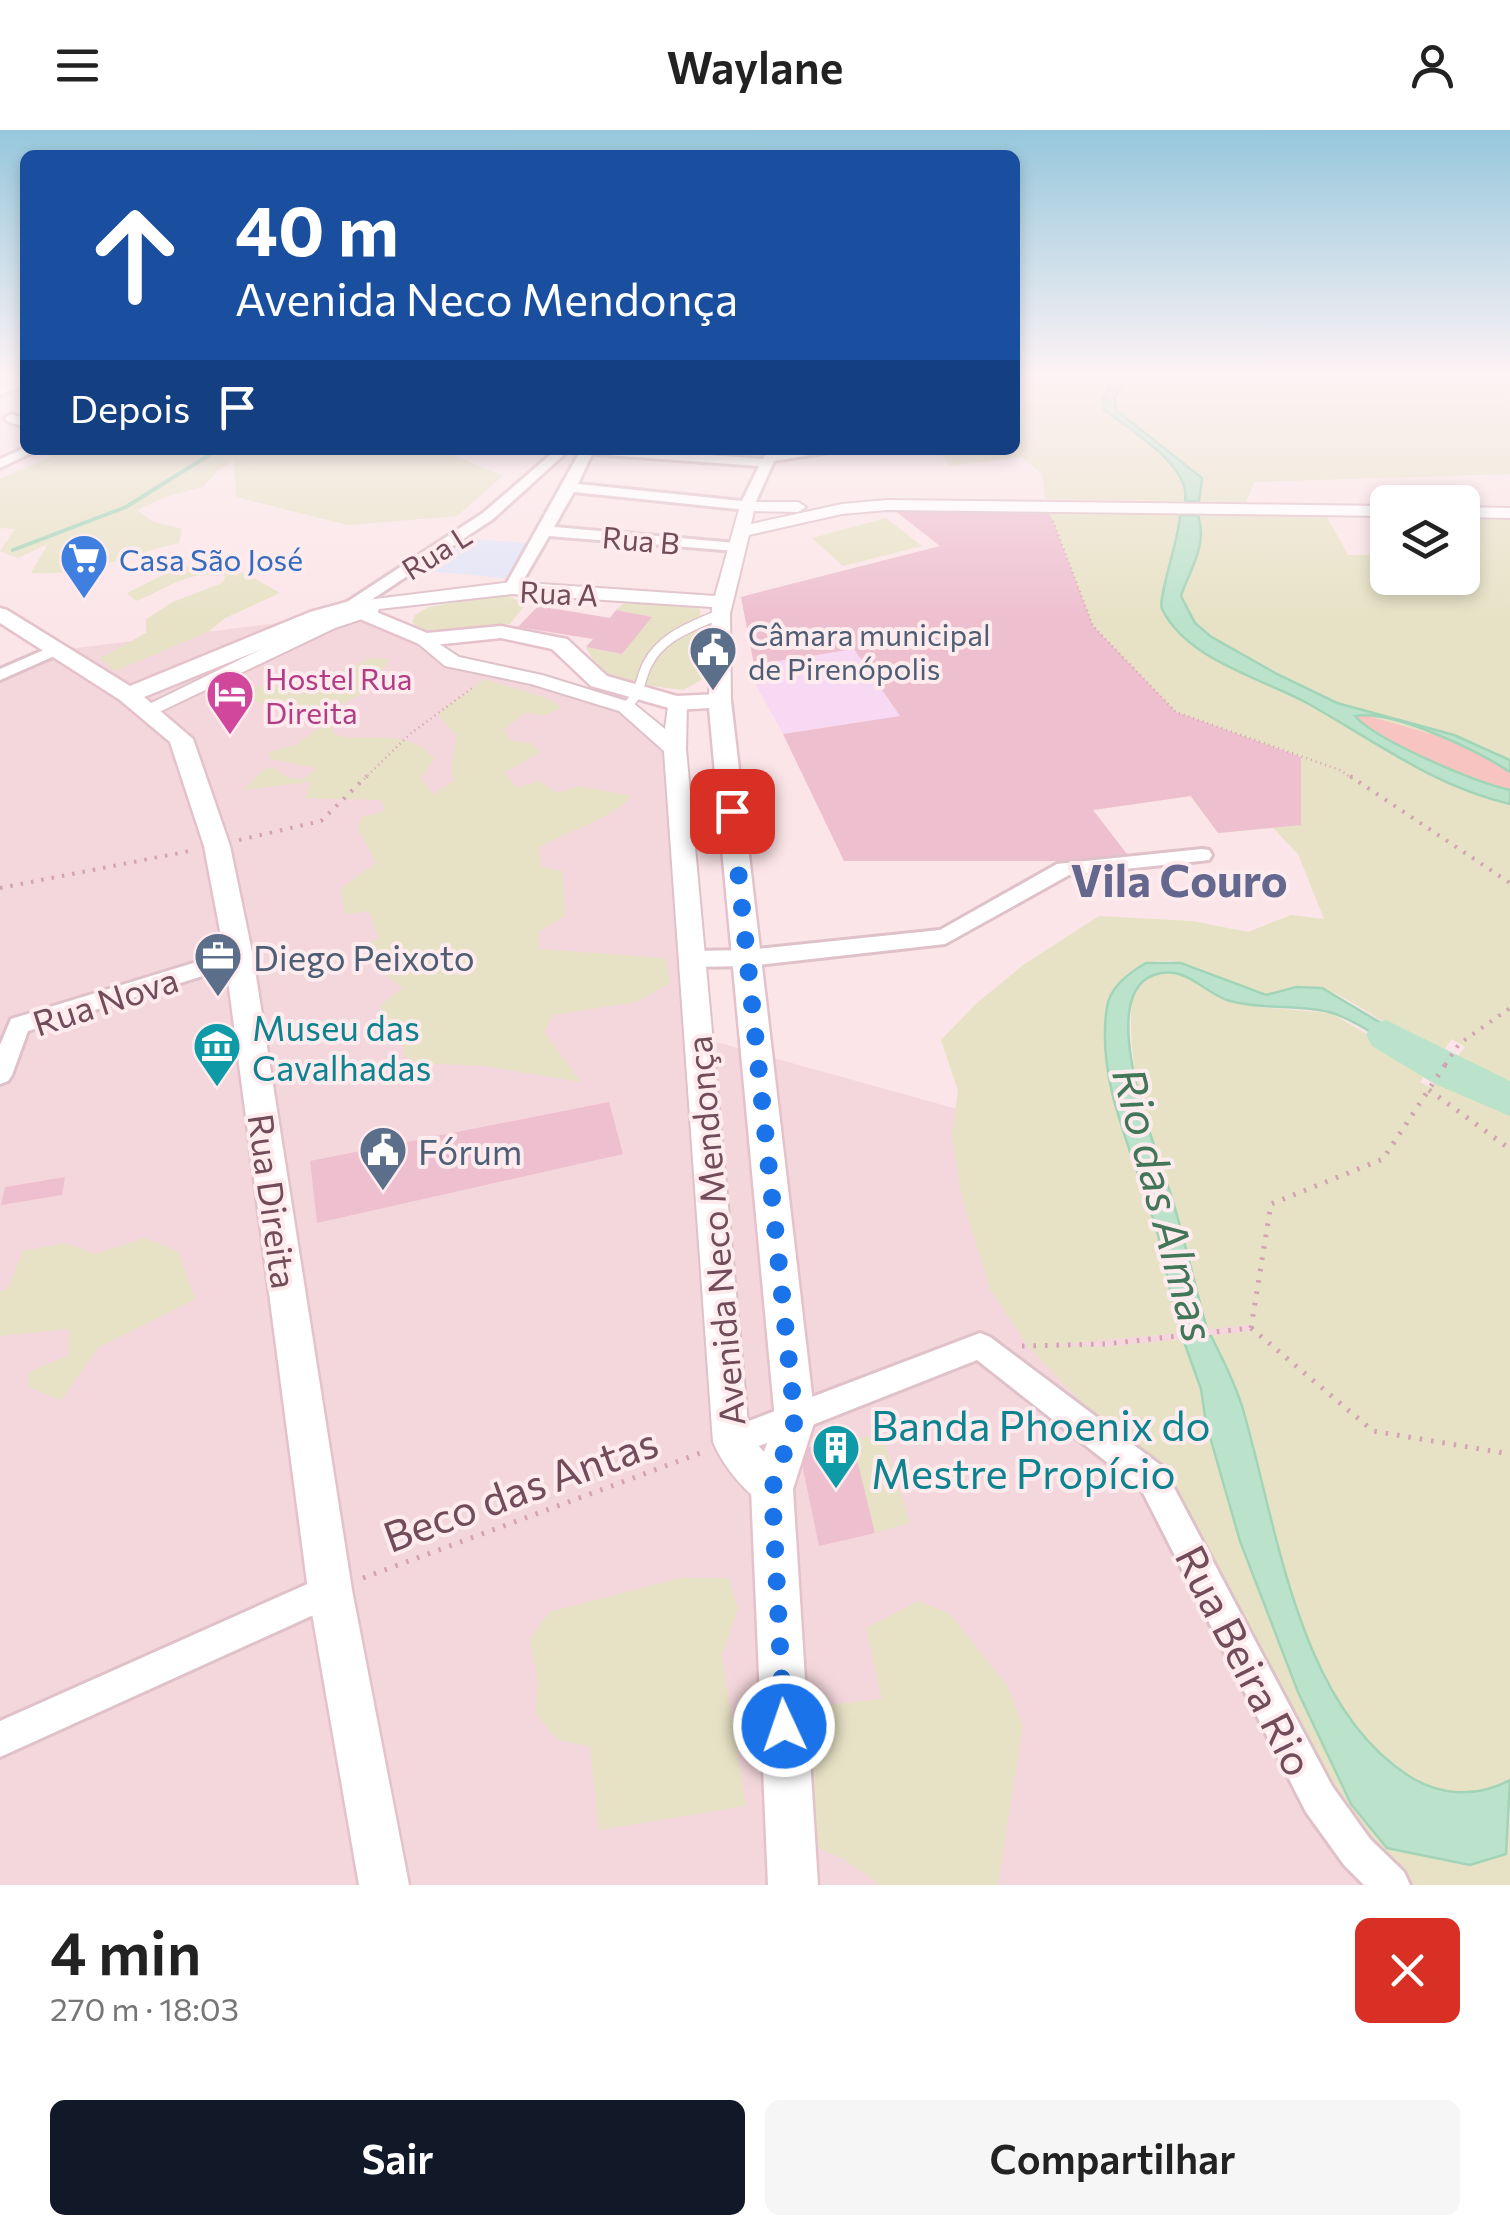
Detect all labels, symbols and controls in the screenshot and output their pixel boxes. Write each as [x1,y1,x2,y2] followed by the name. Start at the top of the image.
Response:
[50,38,105,93] icon: menu
[666,38,844,93] text: Waylane
[1405,38,1460,93] icon: person
[235,185,399,270] text: 40 m
[70,190,200,320] icon: ahead
[235,270,738,325] text: Avenida Neco Mendonça
[210,380,265,435] icon: arrive
[70,384,190,431] text: Depois
[1370,485,1480,595] map controls
[1370,485,1480,595] button: layers
[394,515,478,587] street label: Rua L
[601,517,681,561] street label: Rua B
[58,532,110,600] supermarket icon: Casa São José
[119,540,303,577] place label: Casa São José
[519,571,599,613] street label: Rua A
[748,615,991,686] place label: Câmara municipal de Pirenópolis
[687,624,739,692] public building icon: Câmara municipal de Pirenópolis
[265,659,412,730] place label: Hostel Rua Direita
[204,668,256,736] hotel icon: Hostel Rua Direita
[690,769,775,854] pin
[705,784,760,839] icon: arrive
[1070,851,1288,906] district label: Vila Couro
[192,930,244,998] office icon: Diego Peixoto
[253,935,475,978] place label: Diego Peixoto
[27,956,183,1044] street label: Rua Nova
[252,1005,431,1088] place label: Museu das Cavalhadas
[191,1020,243,1088] museum icon: Museu das Cavalhadas
[676,1034,752,1428] street label: Avenida Neco Mendonça
[1103,1061,1229,1347] water label: Rio das Almas
[240,1111,308,1291] street label: Rua Direita
[357,1124,409,1192] public building icon: Fórum
[418,1129,522,1172] place label: Fórum
[871,1398,1211,1498] place label: Banda Phoenix do Mestre Propício
[376,1414,664,1562] street label: Beco das Antas
[810,1422,862,1490] building icon: Banda Phoenix do Mestre Propício
[1166,1536,1326,1784] street label: Rua Beira Rio
[732,1674,836,1778] position arrow
[50,1914,201,1987] text: 4 min
[1355,1918,1460,2023] button: close
[50,1988,239,2028] text: 270 m · 18:03
[50,2100,745,2215] button: Sair
[765,2100,1460,2215] button: Compartilhar

